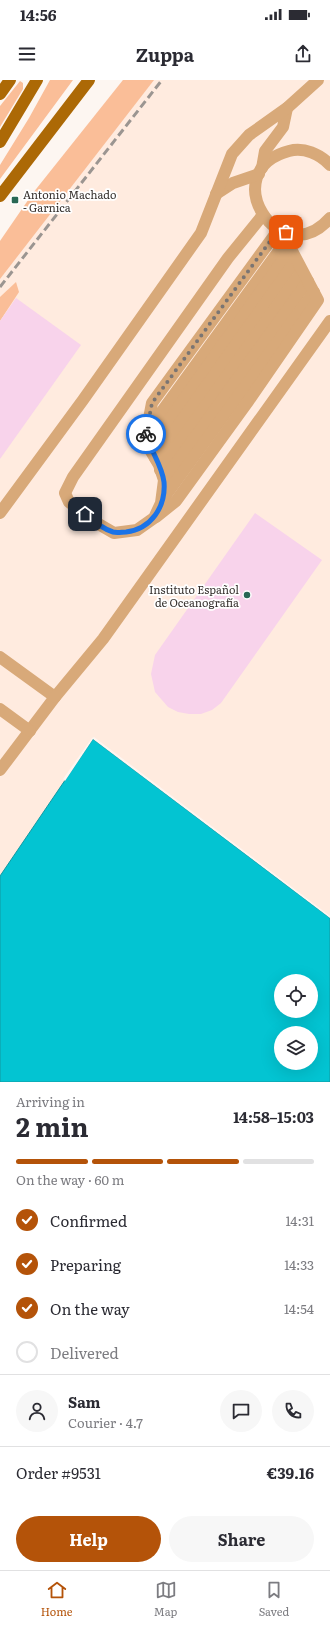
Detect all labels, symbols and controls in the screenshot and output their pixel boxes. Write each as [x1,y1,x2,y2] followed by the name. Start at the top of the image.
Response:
[20,3,57,26] text: 14:56
[136,41,194,68] text: Zuppa
[16,43,38,65] icon: menu
[292,43,314,65] icon: share
[23,186,116,215] place label: Antonio Machado - Garnica
[10,195,20,205] marker: Antonio Machado - Garnica
[269,215,303,249] pin
[275,221,297,243] icon: bag
[126,414,166,454] courier
[135,423,157,445] icon: bike
[68,497,102,531] pin
[74,503,96,525] icon: home
[149,581,239,610] place label: Instituto Español de Oceanografía
[242,590,252,600] marker: Instituto Español de Oceanografía
[274,974,318,1070] map controls
[274,974,318,1018] button: locate
[274,1026,318,1070] button: layers
[16,1092,85,1111] text: Arriving in
[233,1105,314,1128] text: 14:58–15:03
[16,1106,89,1145] text: 2 min
[16,1170,124,1189] text: On the way · 60 m
[16,1209,38,1231] icon: check
[50,1209,127,1232] text: Confirmed
[286,1211,314,1230] text: 14:31
[16,1253,38,1275] icon: check
[50,1253,121,1276] text: Preparing
[284,1255,314,1274] text: 14:33
[16,1297,38,1319] icon: check
[50,1297,130,1320] text: On the way
[284,1299,314,1318] text: 14:54
[50,1341,119,1364] text: Delivered
[16,1390,58,1432] button: person
[68,1390,101,1413] text: Sam
[220,1390,262,1432] button: chat
[272,1390,314,1432] button: phone
[68,1413,143,1432] text: Courier · 4.7
[16,1461,101,1484] text: Order #9531
[267,1461,314,1484] text: €39.16
[16,1516,161,1562] button: Help
[169,1516,314,1562] button: Share
[41,1579,72,1619] tab: Home
[154,1579,177,1619] tab: Map
[259,1579,289,1619] tab: Saved

